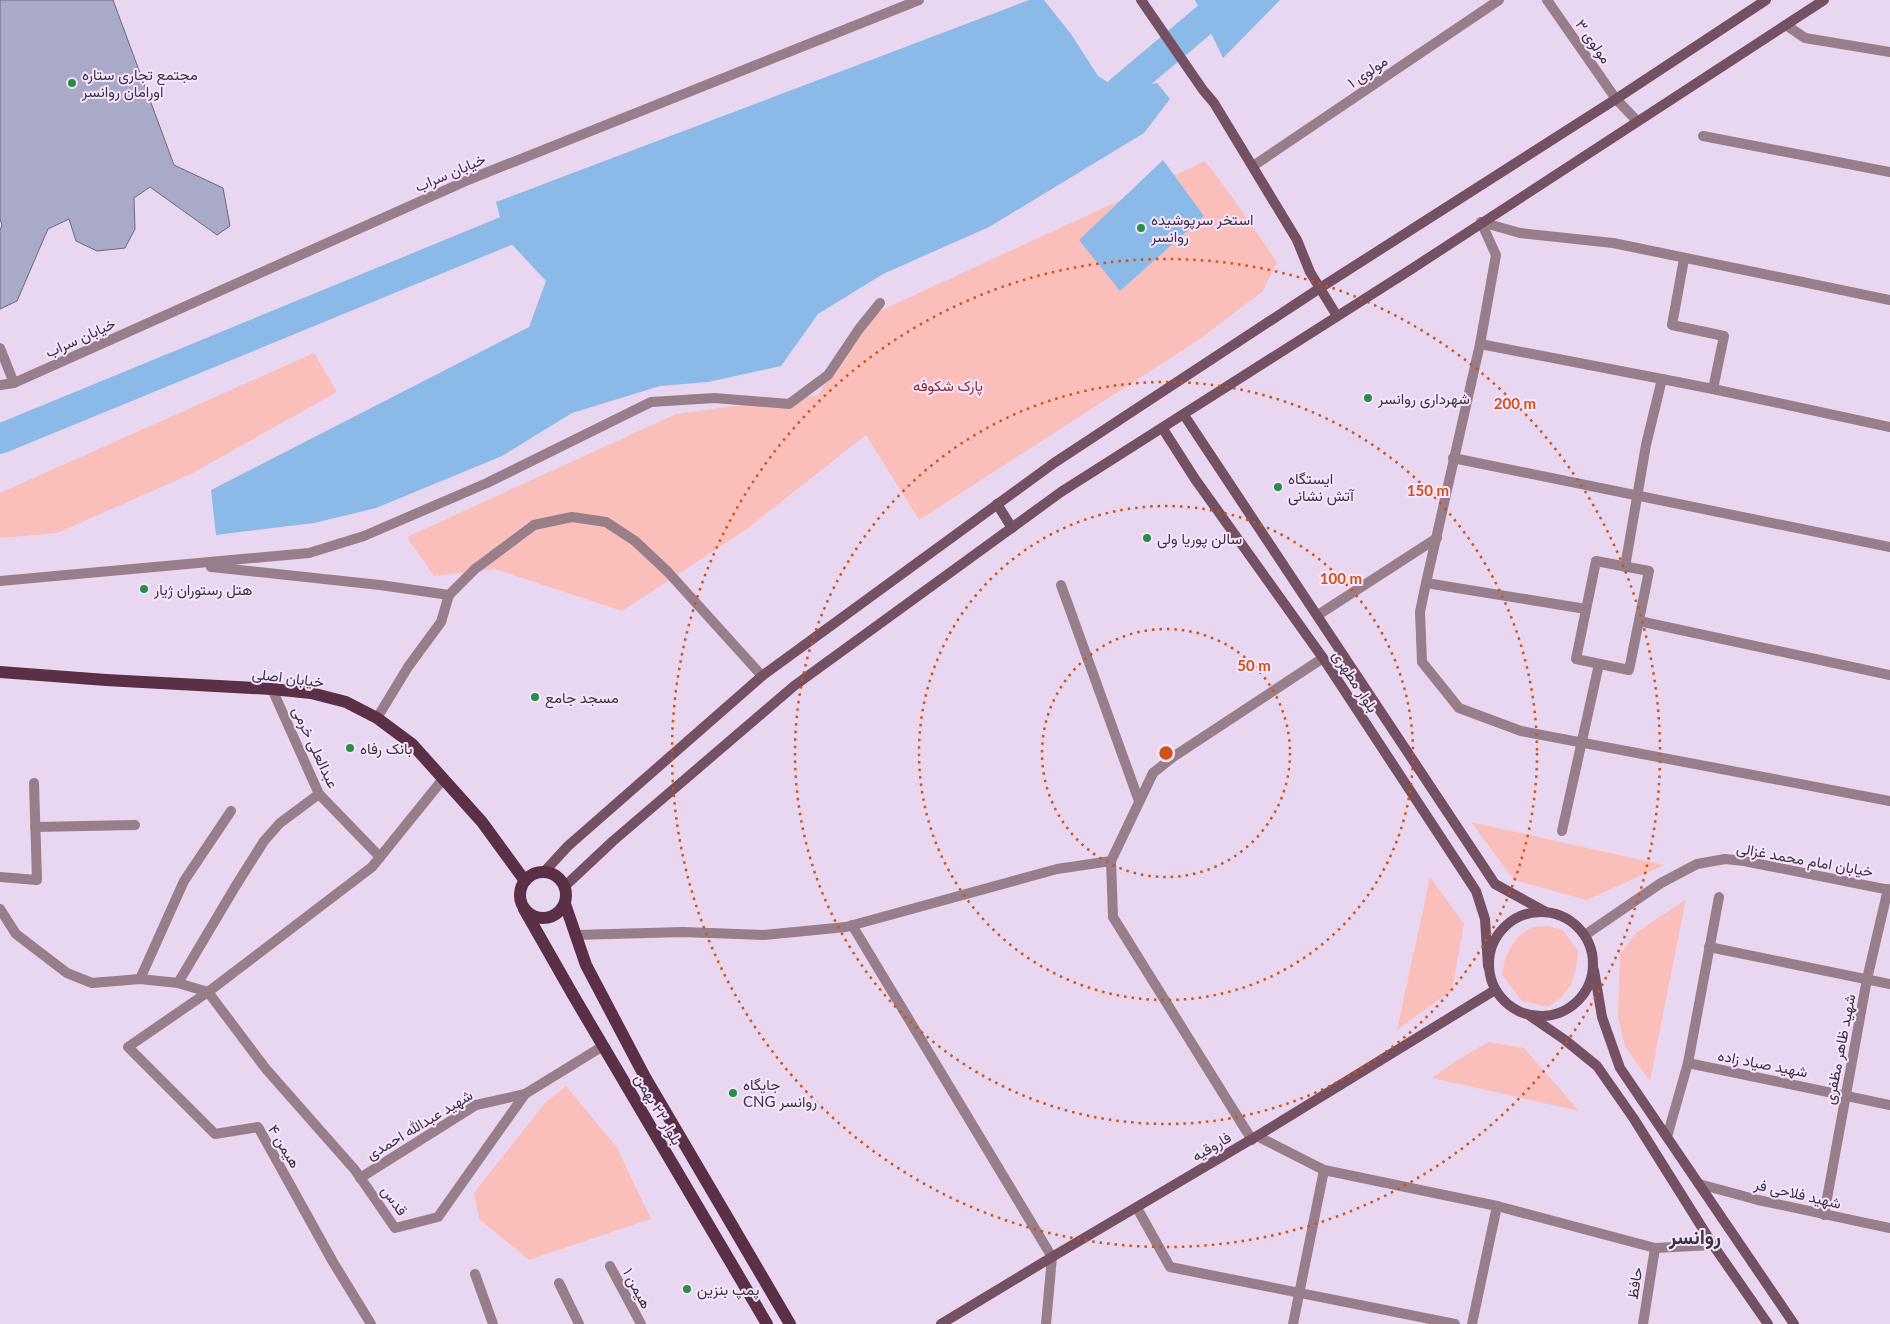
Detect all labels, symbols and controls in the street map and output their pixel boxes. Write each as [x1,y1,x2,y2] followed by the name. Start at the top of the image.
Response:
[1571,15,1616,68] street label: مولوی ۳
[1344,51,1392,93] street label: مولوی ۱
[81,65,198,101] place label: مجتمع تجاری ستاره اورامان روانسر
[66,77,78,89] marker: مجتمع تجاری ستاره اورامان روانسر
[412,149,488,196] street label: خیابان سراب
[1150,210,1254,246] place label: استخر سرپوشیده روانسر
[1135,222,1147,234] marker: استخر سرپوشیده روانسر
[42,314,118,361] street label: خیابان سراب
[913,376,983,396] park label: پارک شکوفه
[1377,389,1470,409] place label: شهرداری روانسر
[1362,392,1374,404] marker: شهرداری روانسر
[1494,394,1536,412] text: 200 m
[1288,469,1355,506] place label: ایستگاه آتش نشانی
[1272,481,1284,493] marker: ایستگاه آتش نشانی
[1407,481,1449,499] text: 150 m
[1157,529,1242,549] place label: سالن پوریا ولی
[1141,532,1153,544] marker: سالن پوریا ولی
[1320,569,1362,587] text: 100 m
[153,580,252,599] place label: هتل رستوران ژیار
[138,583,150,595] marker: هتل رستوران ژیار
[1328,647,1383,716] street label: بلوار مطهری
[1237,656,1271,674] text: 50 m
[251,664,325,692] street label: خیابان اصلی
[545,688,619,709] place label: مسجد جامع
[529,691,541,703] marker: مسجد جامع
[287,703,343,792] street label: عبدالعلی خرمی
[360,739,412,758] place label: بانک رفاه
[344,742,356,754] marker: بانک رفاه
[1157,744,1175,762] centre of rings
[1735,838,1875,882] street label: خیابان امام محمد غزالی
[1819,992,1861,1106] street label: شهید ظاهر مظفری
[1716,1045,1810,1082] street label: شهید صیاد زاده
[630,1070,687,1149] street label: بلوار ۲۲ بهمن
[743,1075,817,1111] place label: جایگاه CNG روانسر
[363,1085,477,1165] street label: شهید عبدالله احمدی
[727,1087,739,1099] marker: جایگاه CNG روانسر
[263,1121,305,1172] street label: هیمن ۴
[1188,1127,1234,1166] street label: فاروقیه
[1751,1174,1843,1214] street label: شهید فلاحی فر
[377,1182,412,1220] street label: قدس
[1668,1224,1721,1250] district label: روانسر
[618,1265,656,1312] street label: هیمن ۱
[1623,1266,1645,1300] street label: حافظ
[697,1280,759,1300] place label: پمپ بنزین
[681,1283,693,1295] marker: پمپ بنزین

